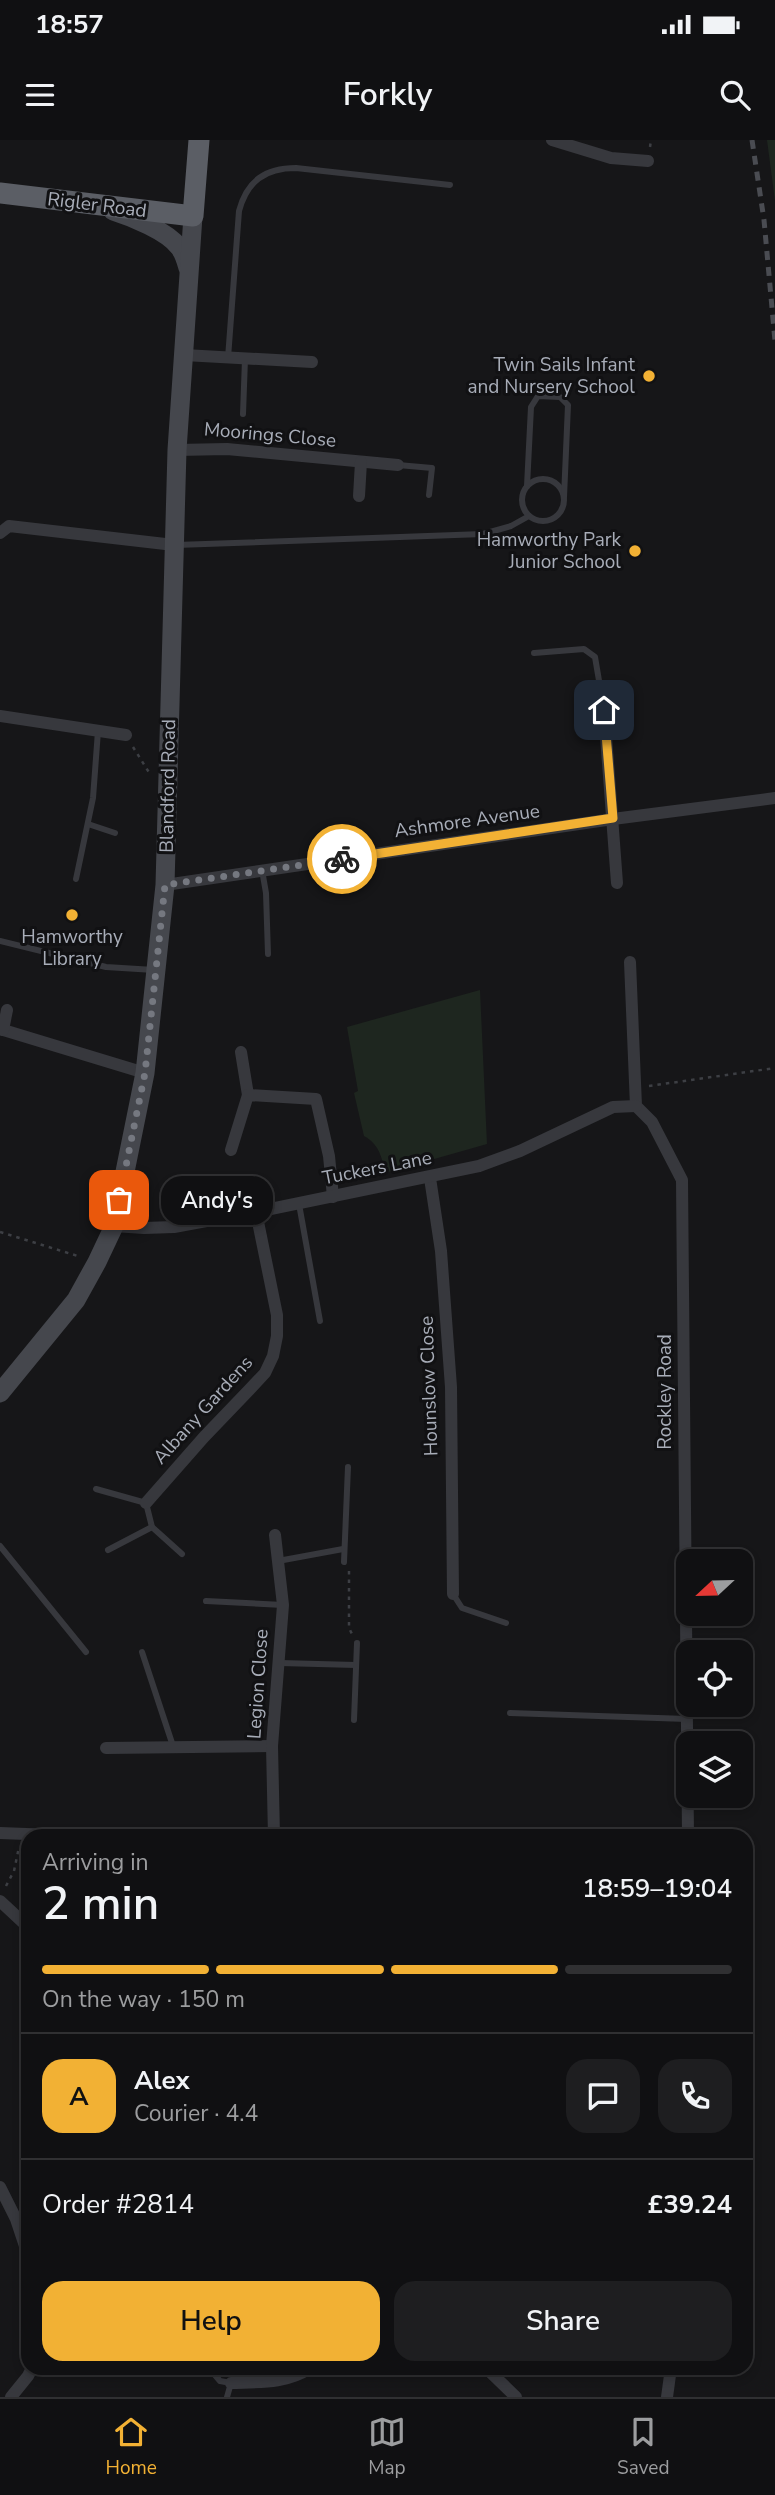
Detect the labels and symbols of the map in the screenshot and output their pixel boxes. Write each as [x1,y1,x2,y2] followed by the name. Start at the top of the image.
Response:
[46,186,148,224] street label: Rigler Road
[467,352,635,400] place label: Twin Sails Infant and Nursery School
[641,368,657,384] marker: Twin Sails Infant and Nursery School
[203,416,337,454] street label: Moorings Close
[477,527,621,575] place label: Hamworthy Park Junior School
[627,543,643,559] marker: Hamworthy Park Junior School
[574,680,634,740] pin
[154,719,182,853] street label: Blandford Road
[392,798,542,844] street label: Ashmore Avenue
[307,824,377,894] courier
[64,907,80,923] marker: Hamworthy Library
[21,924,123,972] place label: Hamworthy Library
[320,1145,434,1191] street label: Tuckers Lane
[89,1170,149,1230] pin
[161,1176,273,1224] callout: Andy's
[414,1315,444,1457] street label: Hounslow Close
[652,1334,678,1450] street label: Rockley Road
[147,1350,259,1470] street label: Albany Gardens
[676,1549,752,1626] north arrow
[241,1628,275,1740] street label: Legion Close

